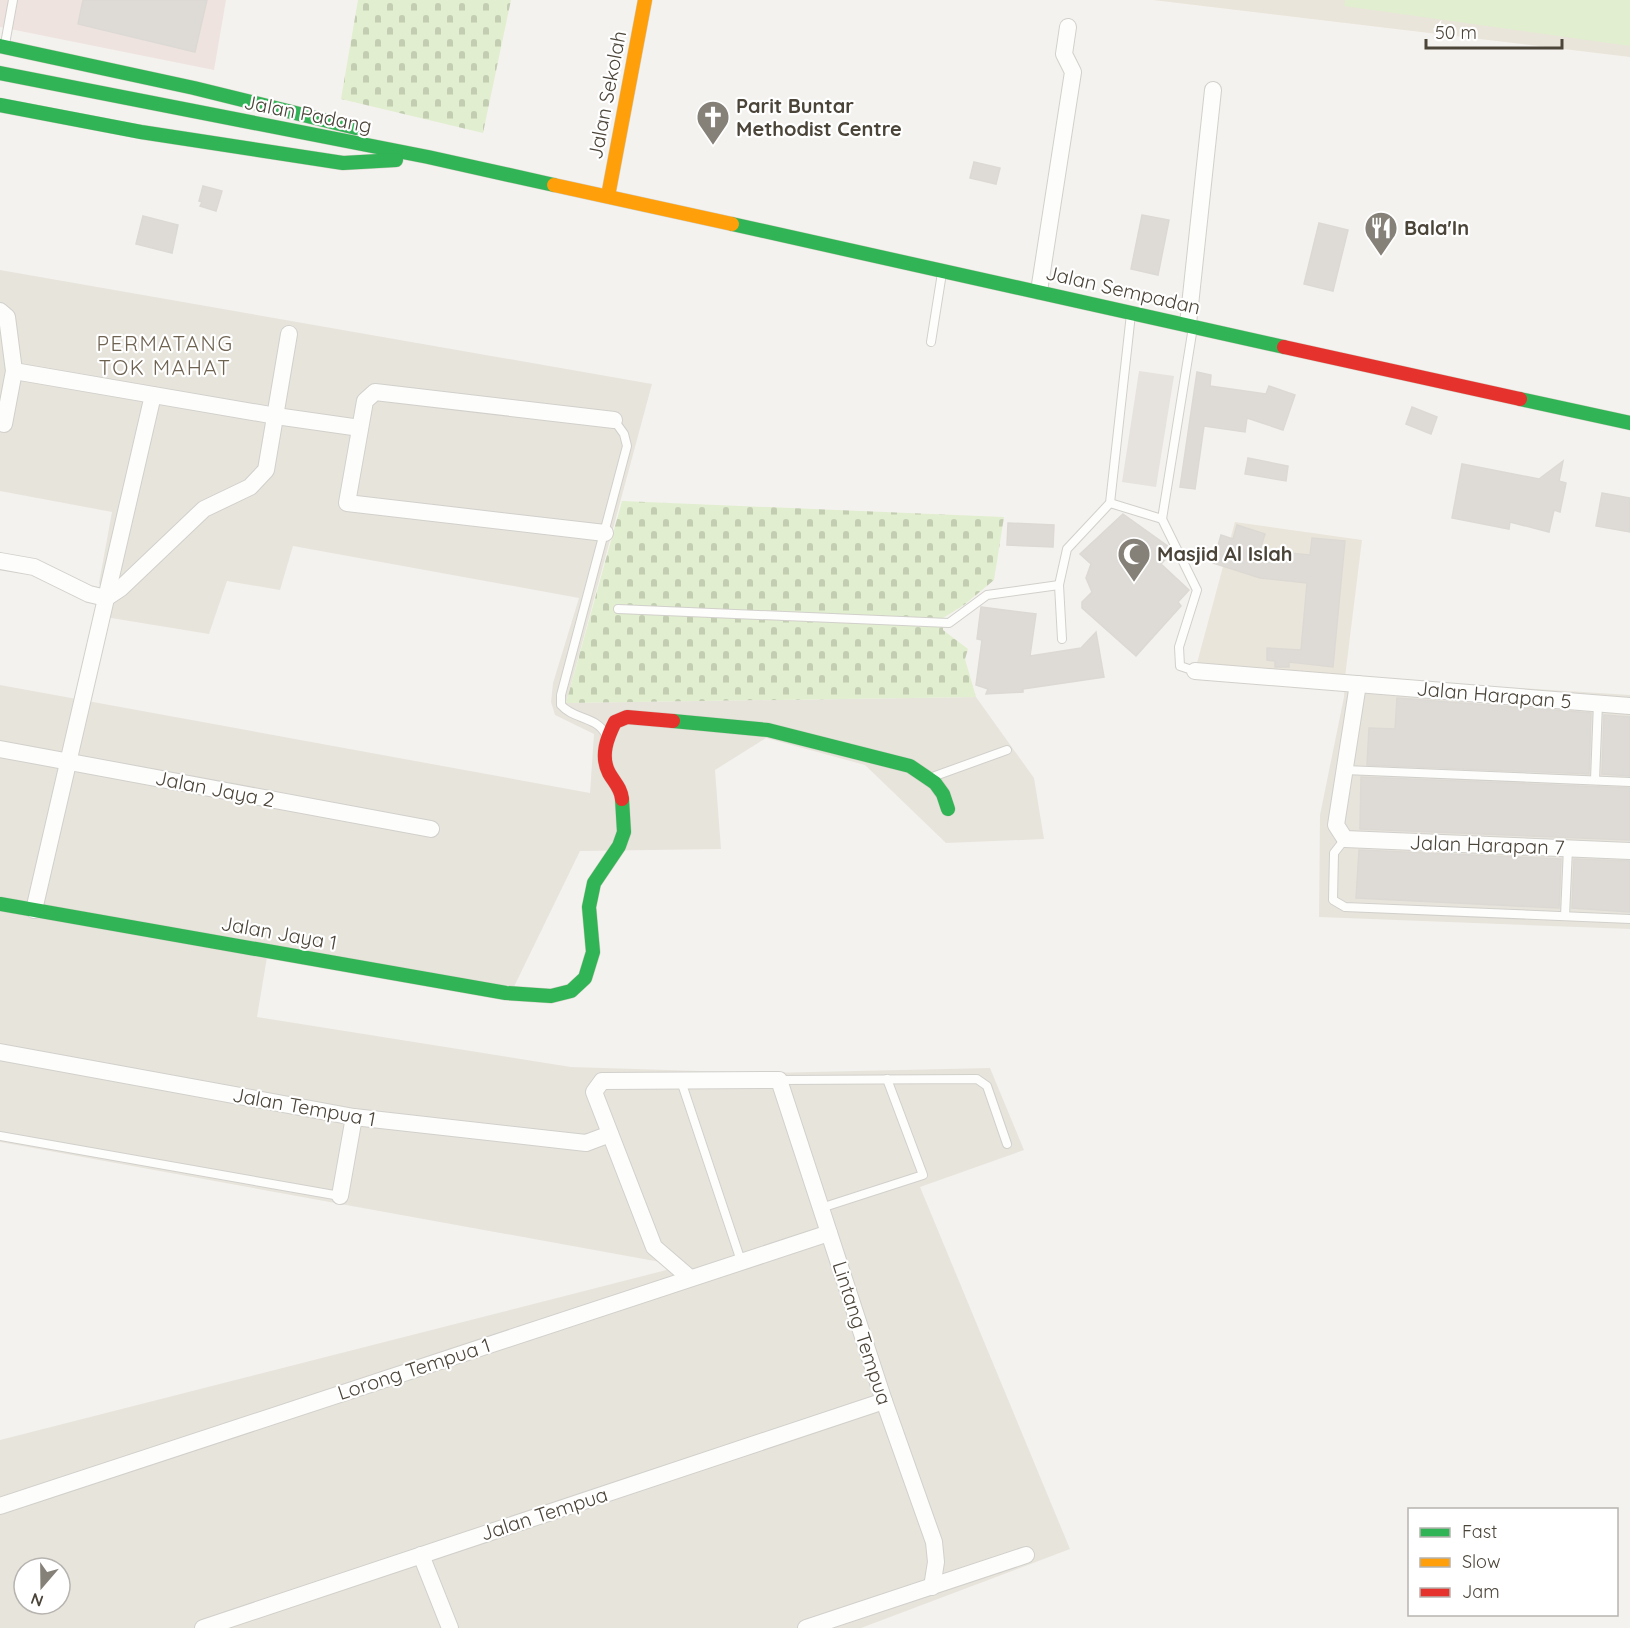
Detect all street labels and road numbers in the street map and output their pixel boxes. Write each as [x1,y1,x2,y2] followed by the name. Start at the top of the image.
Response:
[582,29,631,161] street label: Jalan Sekolah
[242,89,374,138] street label: Jalan Padang
[1043,260,1203,319] street label: Jalan Sempadan
[1415,675,1573,714] street label: Jalan Harapan 5
[153,765,277,812] street label: Jalan Jaya 2
[1409,829,1565,860] street label: Jalan Harapan 7
[219,910,339,955] street label: Jalan Jaya 1
[231,1082,378,1131] street label: Jalan Tempua 1
[827,1258,897,1408] street label: Lintang Tempua
[334,1332,493,1405] street label: Lorong Tempua 1
[477,1481,611,1546] street label: Jalan Tempua

